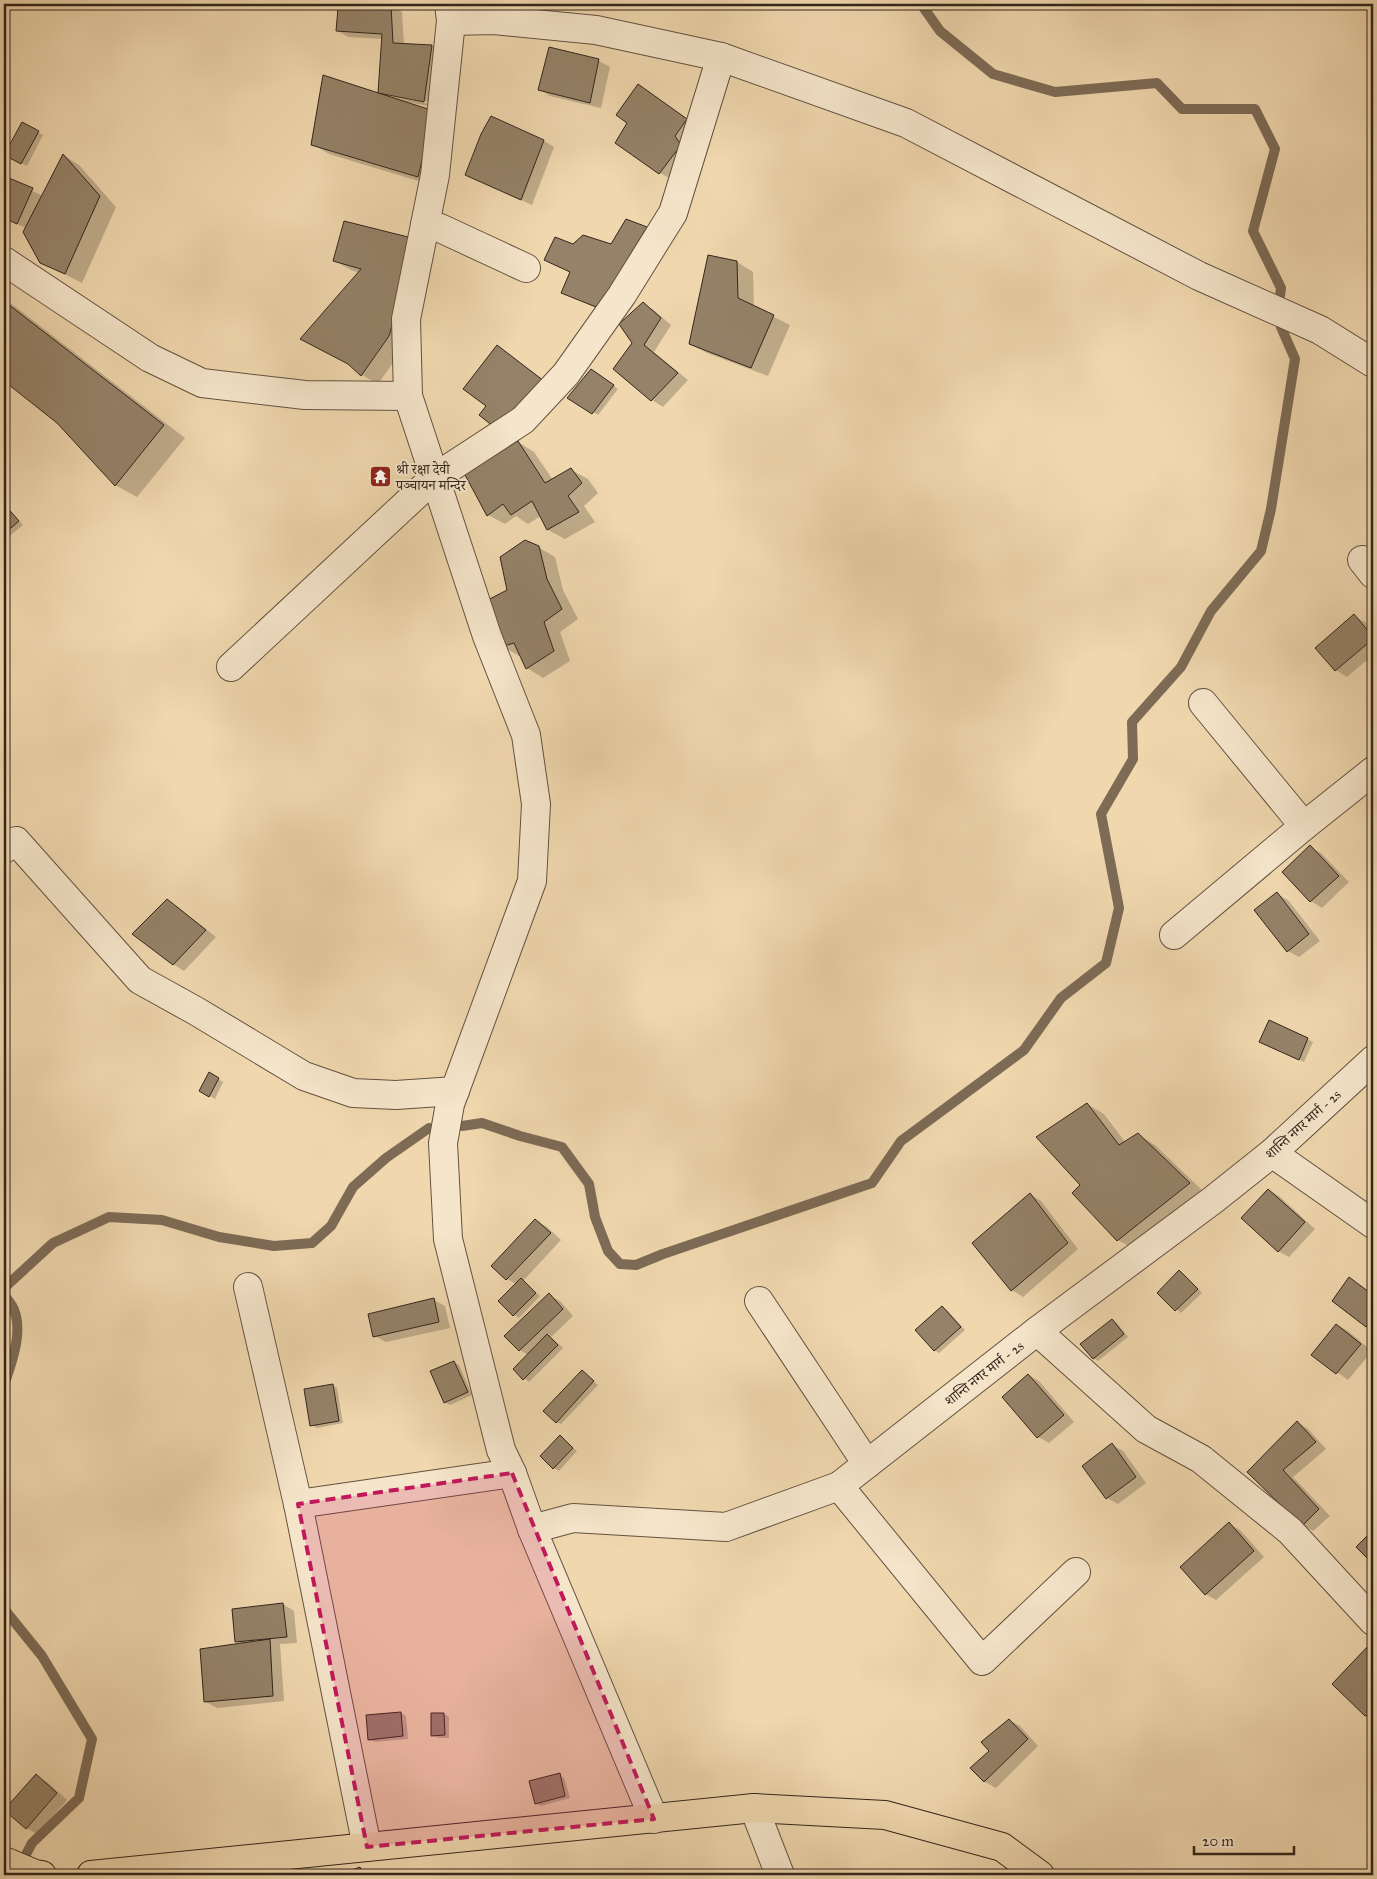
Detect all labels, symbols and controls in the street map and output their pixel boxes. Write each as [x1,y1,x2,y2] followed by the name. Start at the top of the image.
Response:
[395,460,466,494] place label: श्री रक्षा देवी पञ्चायन मन्दिर
[368,465,392,489] temple icon: श्री रक्षा देवी पञ्चायन मन्दिर
[1262,1086,1344,1163] street label: शान्ति नगर मार्ग - 2s
[941,1337,1027,1409] street label: शान्ति नगर मार्ग - 2s
[1194,1824,1294,1856] scale bar
[1202,1832,1234,1850] text: 20 m

